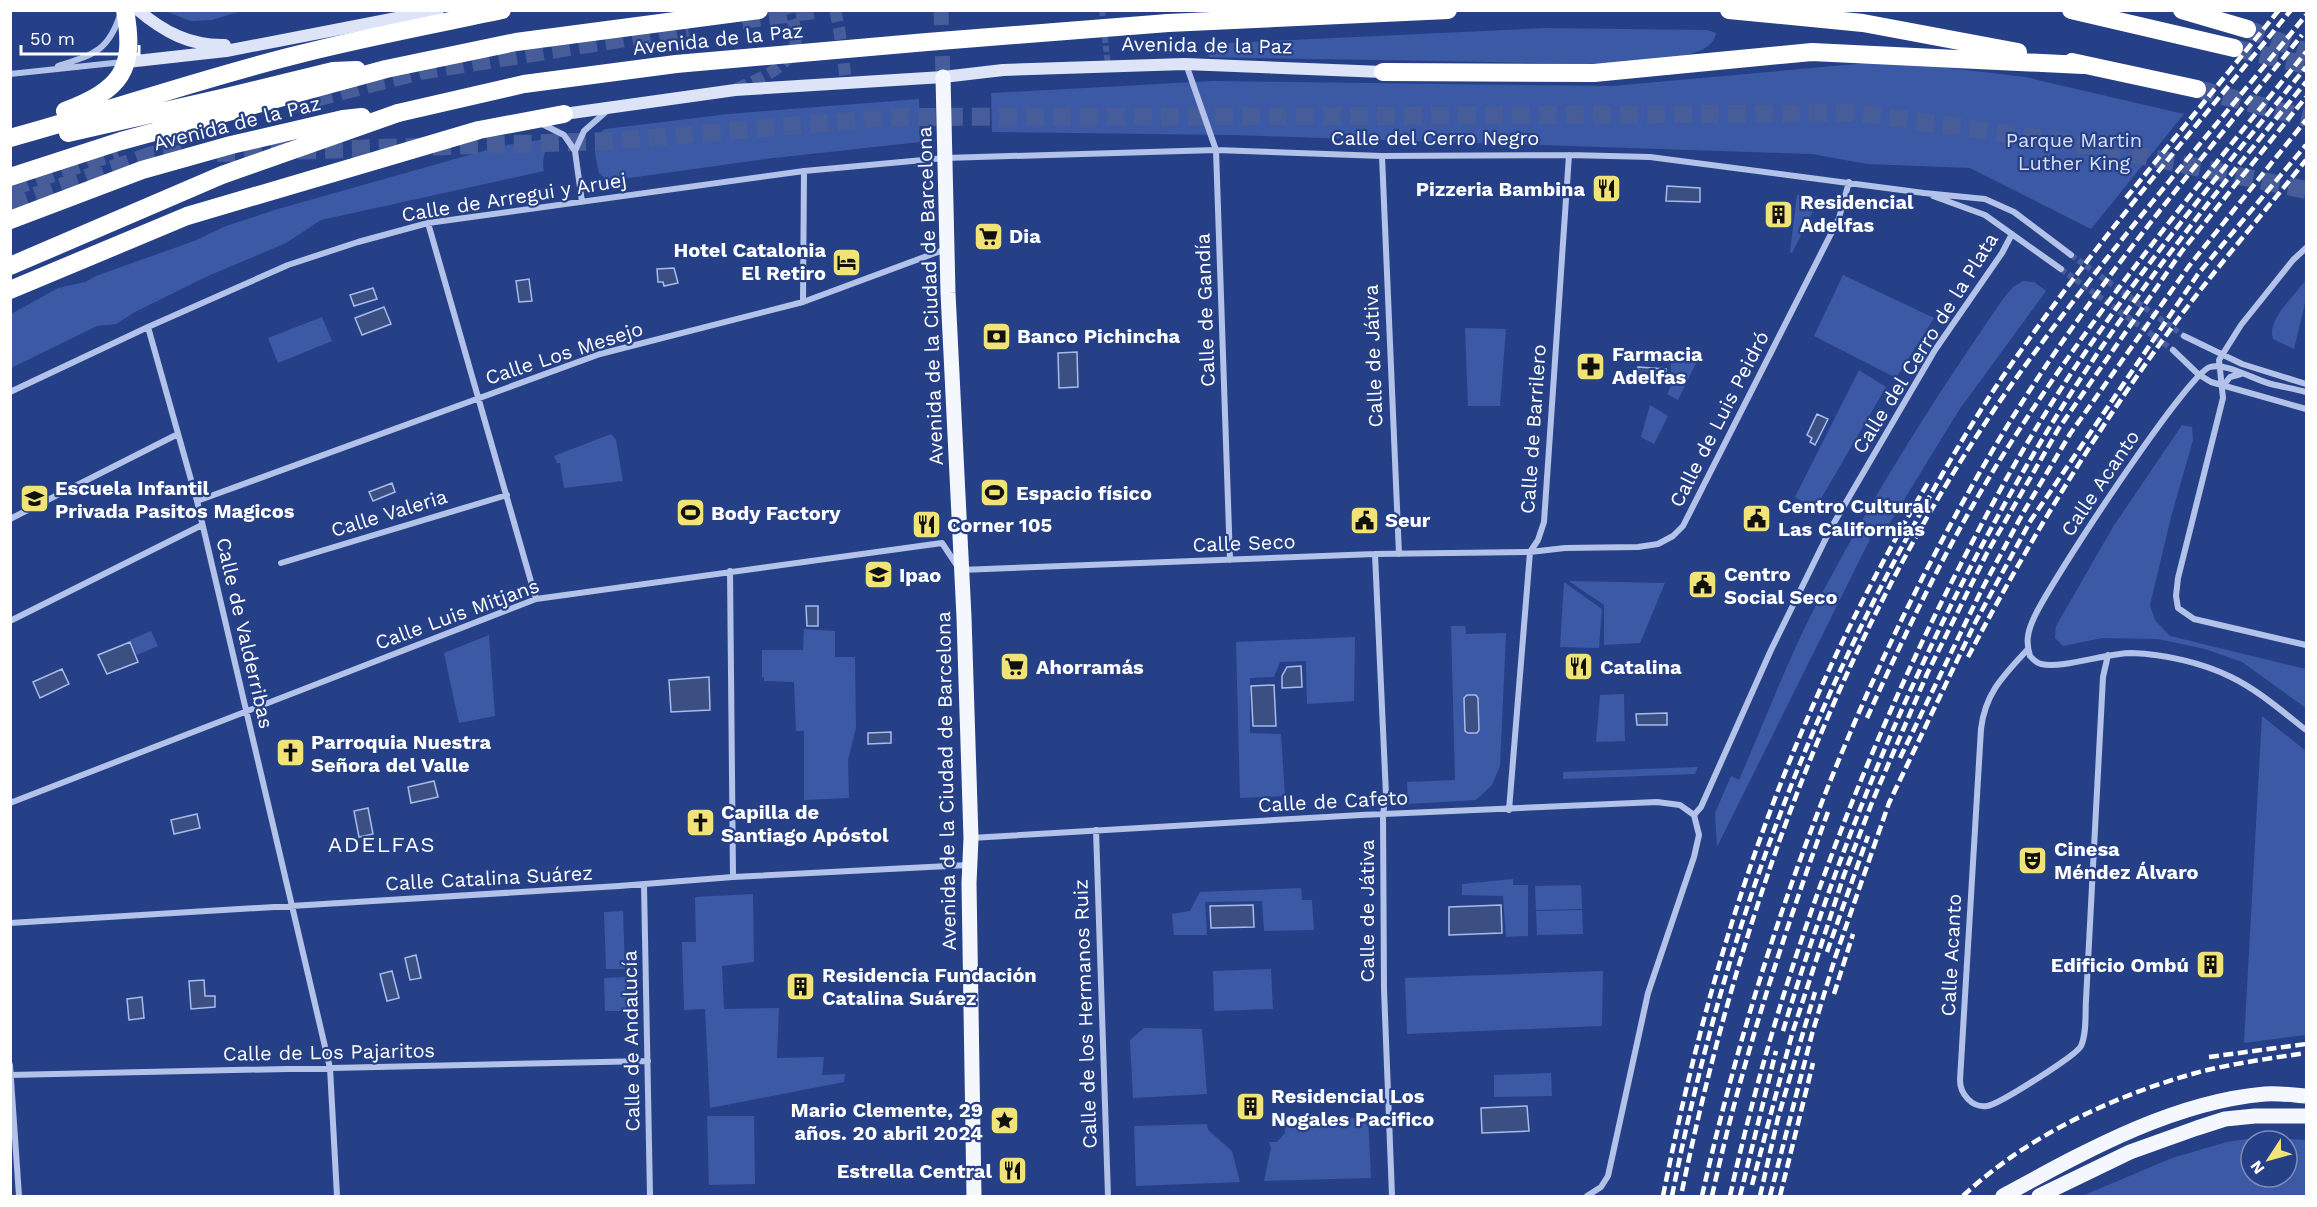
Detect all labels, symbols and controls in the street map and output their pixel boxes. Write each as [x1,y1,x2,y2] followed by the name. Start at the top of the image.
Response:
[21,18,140,56] scale bar
[632,18,804,60] street label: Avenida de la Paz
[30,28,75,49] text: 50 m
[1121,32,1293,58] street label: Avenida de la Paz
[151,91,323,155] street label: Avenida de la Paz
[912,126,948,466] street label: Avenida de la Ciudad de Barcelona
[1331,126,1539,150] street label: Calle del Cerro Negro
[2006,128,2142,175] park label: Parque Martin Luther King
[400,167,628,227] street label: Calle de Arregui y Aruej
[1590,173,1622,205] restaurant icon: Pizzeria Bambina
[1416,177,1585,201] place label: Pizzeria Bambina
[1800,190,1914,237] place label: Residencial Adelfas
[1763,198,1795,230] building icon: Residencial Adelfas
[972,220,1004,252] supermarket icon: Dia
[1009,224,1041,248] place label: Dia
[1847,228,2003,458] street label: Calle del Cerro de la Plata
[1190,233,1220,387] street label: Calle de Gandía
[673,238,826,285] place label: Hotel Catalonia El Retiro
[831,246,863,278] hotel icon: Hotel Catalonia El Retiro
[1359,284,1387,428] street label: Calle de Játiva
[482,316,646,390] street label: Calle Los Mesejo
[980,320,1012,352] bank icon: Banco Pichincha
[1017,324,1181,348] place label: Banco Pichincha
[1664,327,1774,511] street label: Calle de Luis Peidró
[1612,342,1703,389] place label: Farmacia Adelfas
[1515,343,1551,515] street label: Calle de Barrilero
[1575,350,1607,382] pharmacy icon: Farmacia Adelfas
[2056,425,2144,541] street label: Calle Acanto
[55,476,295,523] place label: Escuela Infantil Privada Pasitos Magicos
[979,477,1011,509] sports icon: Espacio físico
[1016,481,1152,505] place label: Espacio físico
[18,483,50,515] school or university icon: Escuela Infantil Privada Pasitos Magicos
[328,484,450,542] street label: Calle Valeria
[1778,494,1931,541] place label: Centro Cultural Las Californias
[674,497,706,529] sports icon: Body Factory
[711,501,841,525] place label: Body Factory
[1741,502,1773,534] public building icon: Centro Cultural Las Californias
[1348,504,1380,536] public building icon: Seur
[1385,508,1431,532] place label: Seur
[910,509,942,541] restaurant icon: Corner 105
[947,513,1052,537] place label: Corner 105
[1192,529,1296,557] street label: Calle Seco
[211,535,279,731] street label: Calle de Valderribas
[862,559,894,591] school or university icon: Ipao
[1724,562,1837,609] place label: Centro Social Seco
[899,563,941,587] place label: Ipao
[1687,569,1719,601] public building icon: Centro Social Seco
[372,573,542,655] street label: Calle Luis Mitjans
[931,611,961,951] street label: Avenida de la Ciudad de Barcelona
[999,651,1031,683] supermarket icon: Ahorramás
[1563,651,1595,683] restaurant icon: Catalina
[1036,655,1144,679] place label: Ahorramás
[1600,655,1682,679] place label: Catalina
[311,730,491,777] place label: Parroquia Nuestra Señora del Valle
[274,737,306,769] church icon: Parroquia Nuestra Señora del Valle
[1257,785,1409,817] street label: Calle de Cafeto
[721,800,889,847] place label: Capilla de Santiago Apóstol
[684,807,716,839] church icon: Capilla de Santiago Apóstol
[328,832,436,857] district label: ADELFAS
[2054,837,2199,884] place label: Cinesa Méndez Álvaro
[1355,839,1379,983] street label: Calle de Játiva
[2017,844,2049,876] theatre icon: Cinesa Méndez Álvaro
[385,861,593,895] street label: Calle Catalina Suárez
[1068,879,1102,1149] street label: Calle de los Hermanos Ruiz
[1936,893,1966,1017] street label: Calle Acanto
[2194,949,2226,981] building icon: Edificio Ombú
[617,950,645,1132] street label: Calle de Andalucía
[2051,953,2189,977] place label: Edificio Ombú
[822,963,1037,1010] place label: Residencia Fundación Catalina Suárez
[785,970,817,1002] building icon: Residencia Fundación Catalina Suárez
[223,1038,435,1066] street label: Calle de Los Pajaritos
[1271,1084,1434,1131] place label: Residencial Los Nogales Pacifico
[1234,1091,1266,1123] building icon: Residencial Los Nogales Pacifico
[791,1098,983,1145] place label: Mario Clemente, 29 años. 20 abril 2024
[988,1105,1020,1137] place icon: Mario Clemente, 29 años. 20 abril 2024
[2239,1129,2299,1189] north arrow
[997,1155,1029,1187] restaurant icon: Estrella Central
[2246,1157,2268,1178] text: N
[837,1159,992,1183] place label: Estrella Central

